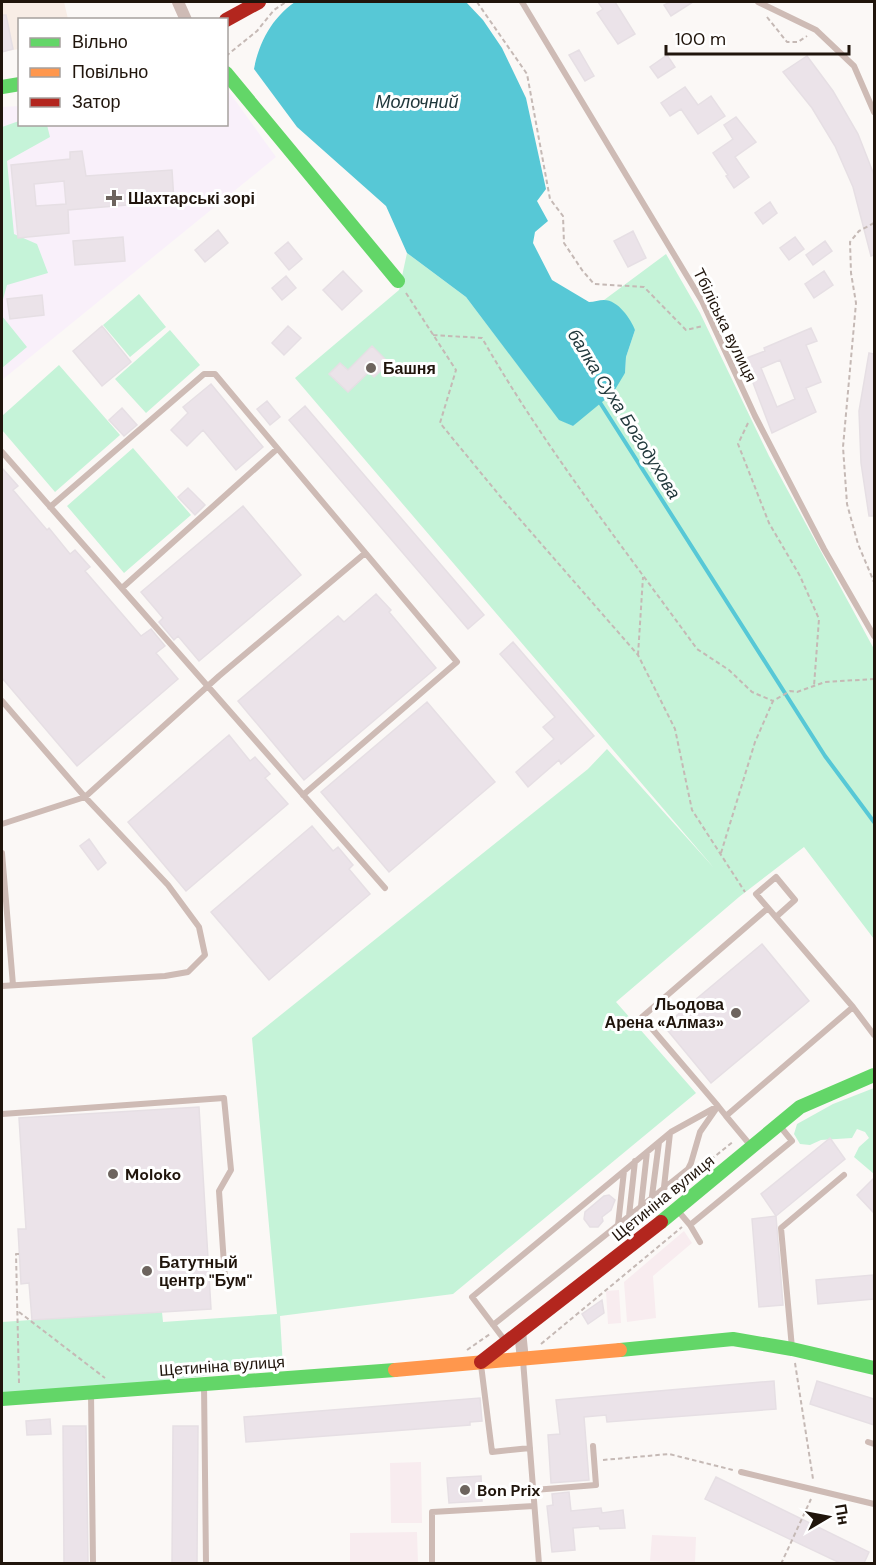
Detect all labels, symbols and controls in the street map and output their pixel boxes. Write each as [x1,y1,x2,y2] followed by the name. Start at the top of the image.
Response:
[18,18,228,126] legend
[666,18,849,56] scale bar
[675,27,726,51] text: 100 m
[72,30,128,54] text: Вільно
[72,60,148,84] text: Повільно
[72,90,121,114] text: Затор
[375,90,459,114] water label: Молочний
[128,188,255,209] place label: Шахтарські зорі
[105,189,123,207] marker: Шахтарські зорі
[688,265,762,385] street label: Тбіліська вулиця
[562,324,686,504] water label: балка Суха Богодухова
[383,358,436,379] place label: Башня
[364,361,378,375] marker: Башня
[605,994,724,1033] place label: Льодова Арена «Алмаз»
[729,1006,743,1020] marker: Льодова Арена «Алмаз»
[607,1150,719,1246] street label: Щетиніна вулиця
[125,1164,181,1185] place label: Moloko
[106,1167,120,1181] marker: Moloko
[159,1252,252,1291] place label: Батутный центр "Бум"
[140,1264,154,1278] marker: Батутный центр "Бум"
[158,1351,286,1381] street label: Щетиніна вулиця
[477,1480,541,1501] place label: Bon Prix
[458,1483,472,1497] marker: Bon Prix
[798,1487,858,1547] north arrow
[830,1502,854,1527] text: Пн

